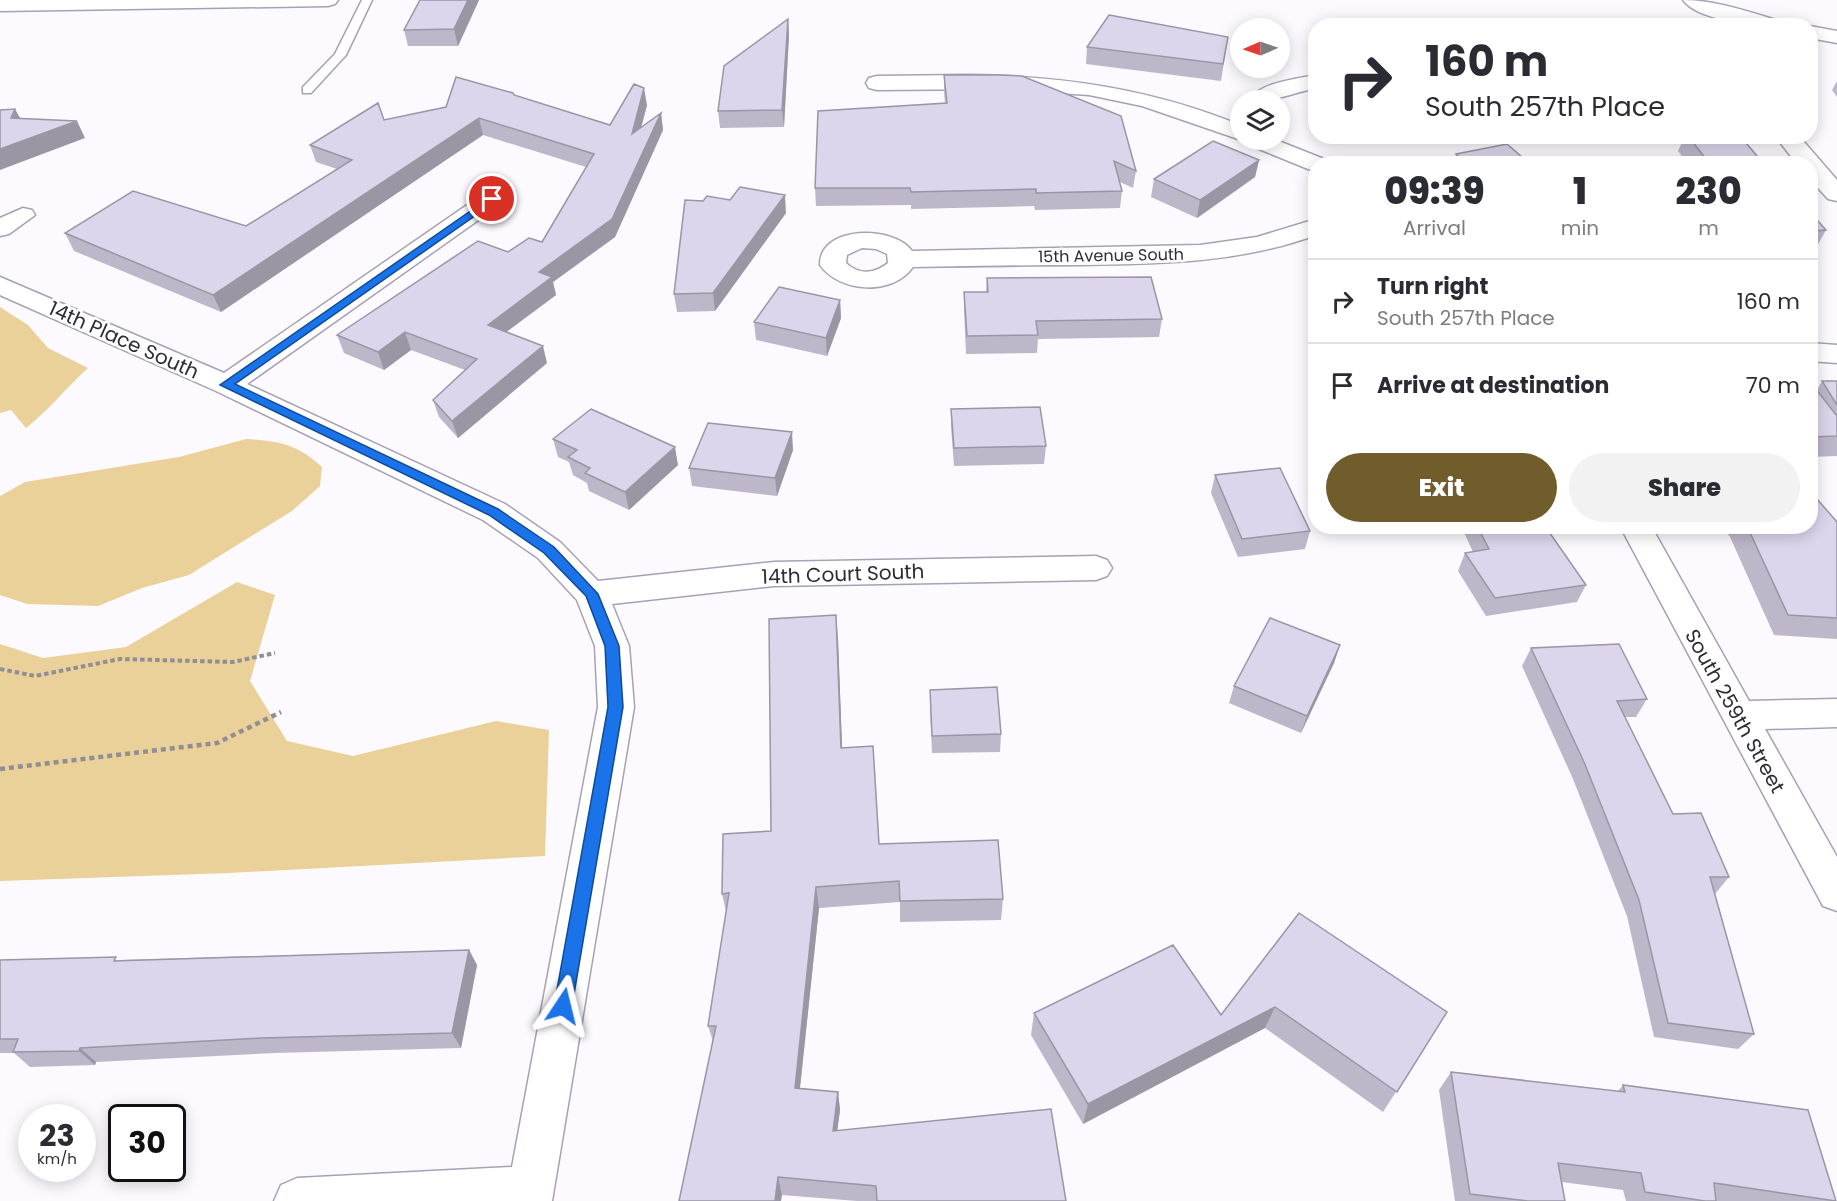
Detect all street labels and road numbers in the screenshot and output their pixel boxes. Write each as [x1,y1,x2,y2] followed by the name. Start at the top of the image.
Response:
[1038,243,1184,268] street label: 15th Avenue South
[44,294,204,386] street label: 14th Place South
[761,557,925,591] street label: 14th Court South
[1678,624,1792,798] street label: South 259th Street

